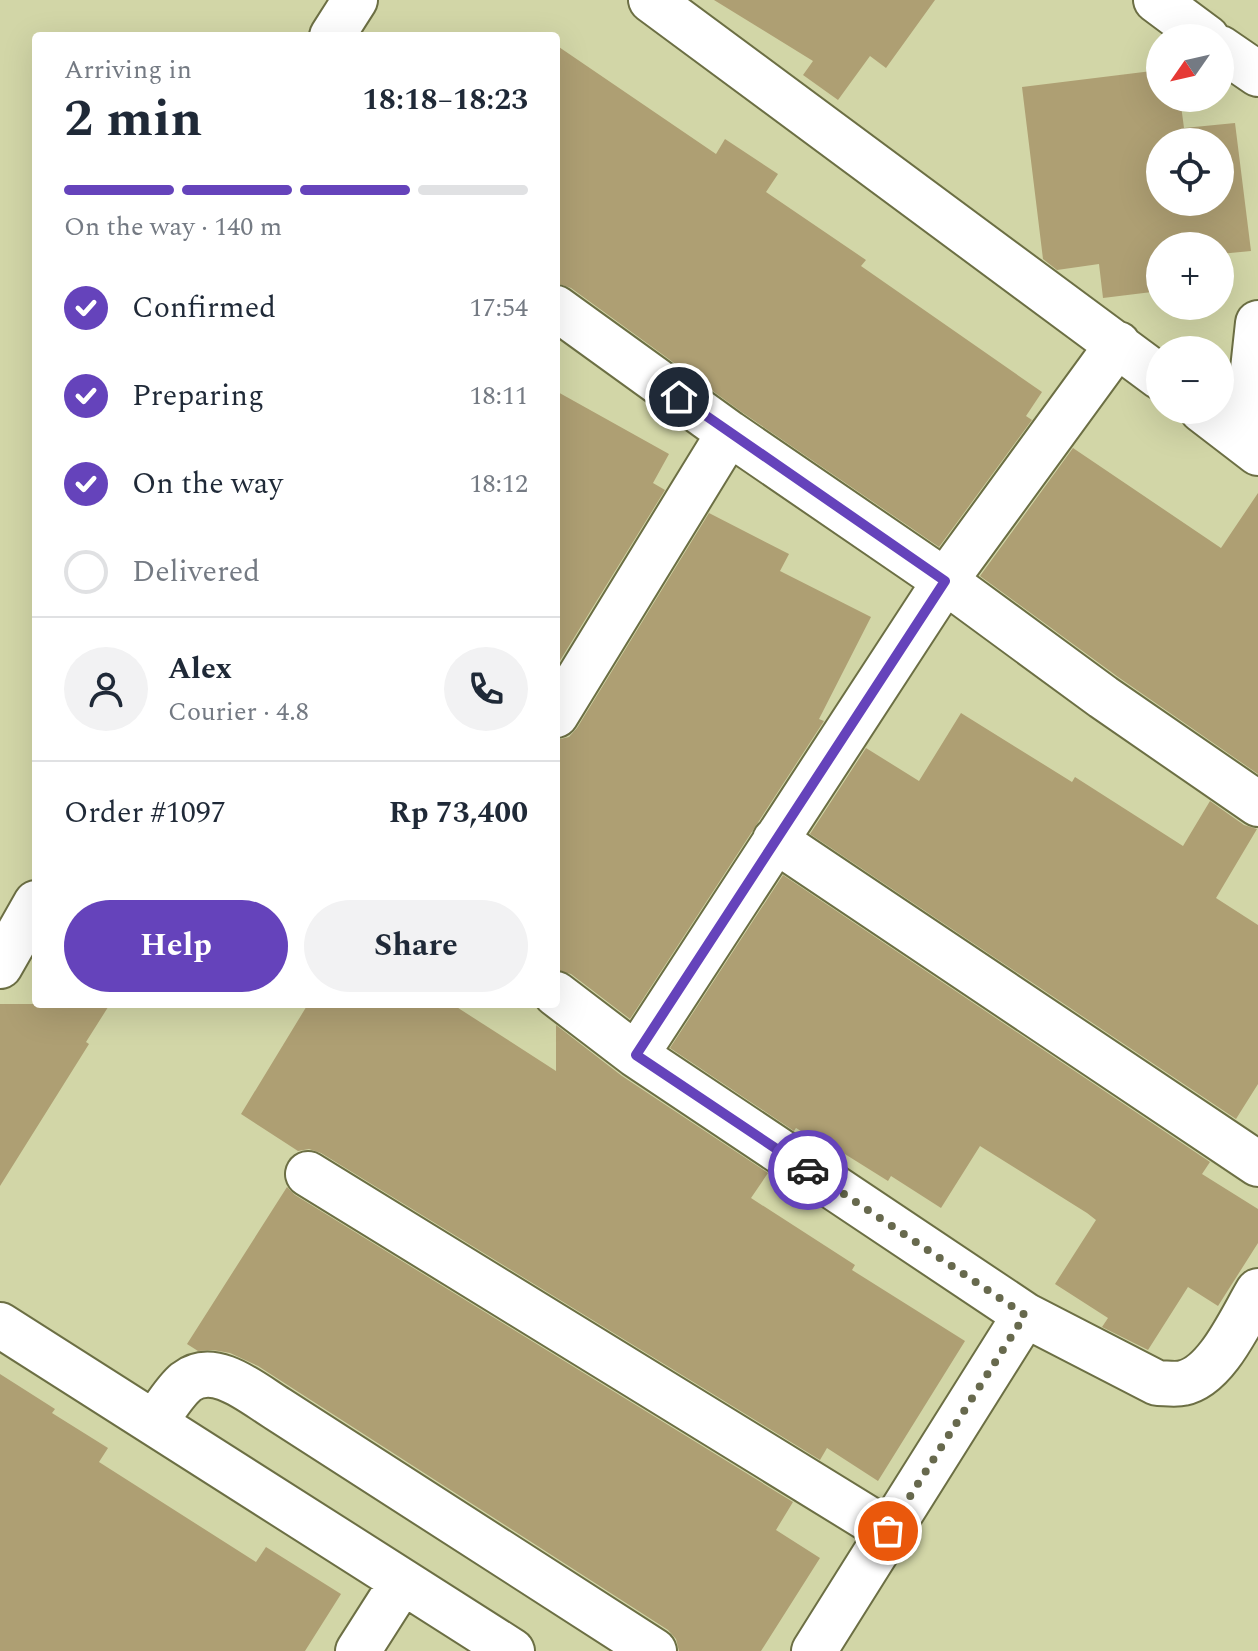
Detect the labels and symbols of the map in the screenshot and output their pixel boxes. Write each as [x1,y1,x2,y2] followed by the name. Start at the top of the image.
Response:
[1146,24,1234,112] north arrow
[645,363,713,431] pin
[768,1130,848,1210] courier
[854,1497,922,1565] pin

